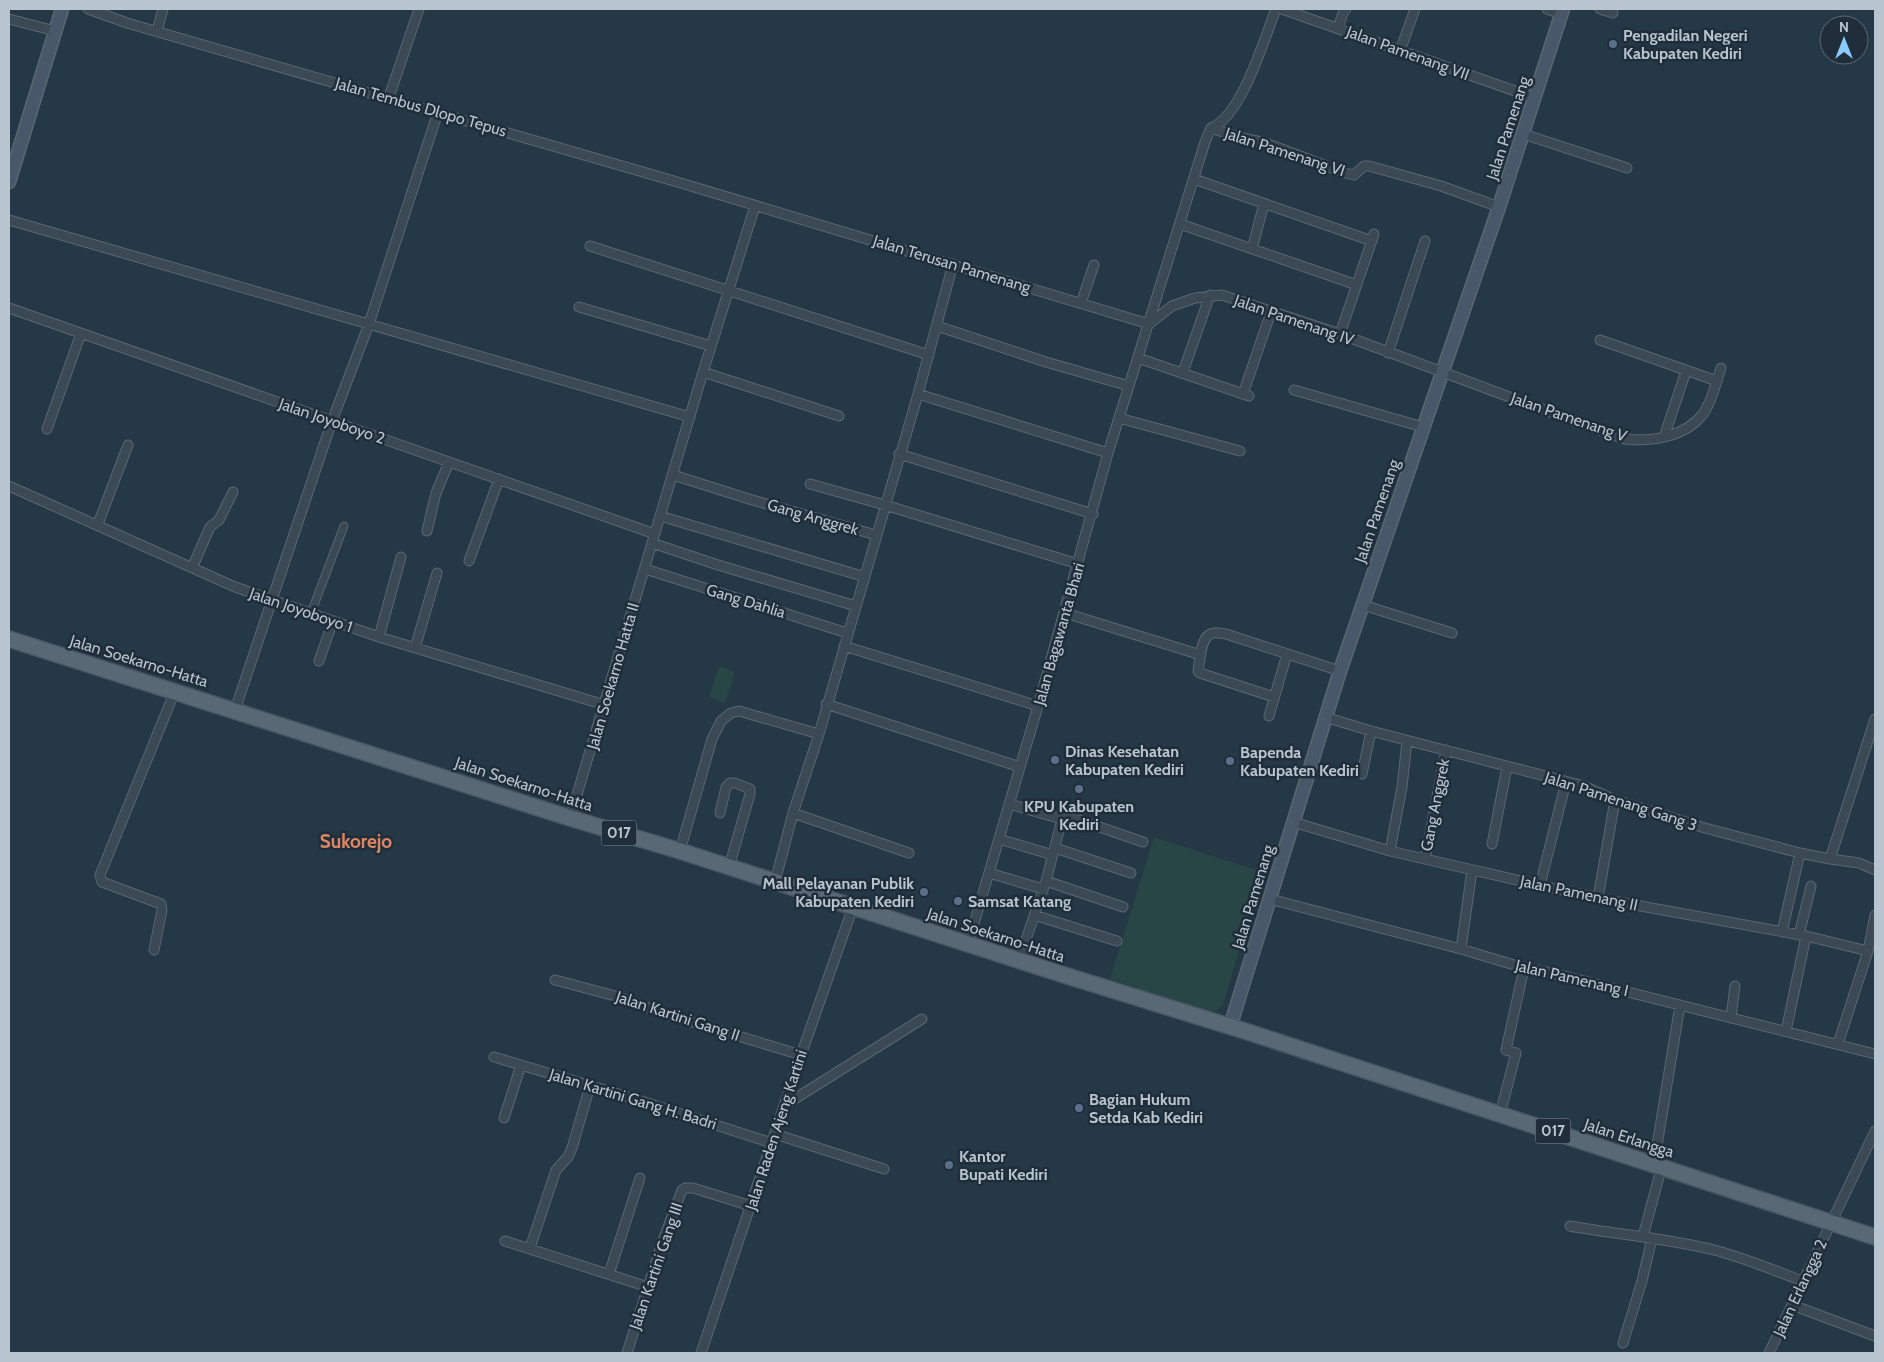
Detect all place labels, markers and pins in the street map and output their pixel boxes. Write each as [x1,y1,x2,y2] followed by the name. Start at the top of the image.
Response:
[1623,26,1748,63] place label: Pengadilan Negeri Kabupaten Kediri
[1607,38,1619,50] marker: Pengadilan Negeri Kabupaten Kediri
[1065,742,1184,779] place label: Dinas Kesehatan Kabupaten Kediri
[1240,743,1359,780] place label: Bapenda Kabupaten Kediri
[1049,754,1061,766] marker: Dinas Kesehatan Kabupaten Kediri
[1224,755,1236,767] marker: Bapenda Kabupaten Kediri
[1073,783,1085,795] marker: KPU Kabupaten Kediri
[1024,797,1134,834] place label: KPU Kabupaten Kediri
[762,874,914,911] place label: Mall Pelayanan Publik Kabupaten Kediri
[918,886,930,898] marker: Mall Pelayanan Publik Kabupaten Kediri
[968,892,1071,911] place label: Samsat Katang
[952,895,964,907] marker: Samsat Katang
[1089,1090,1203,1127] place label: Bagian Hukum Setda Kab Kediri
[1073,1102,1085,1114] marker: Bagian Hukum Setda Kab Kediri
[959,1147,1048,1184] place label: Kantor Bupati Kediri
[943,1159,955,1171] marker: Kantor Bupati Kediri

